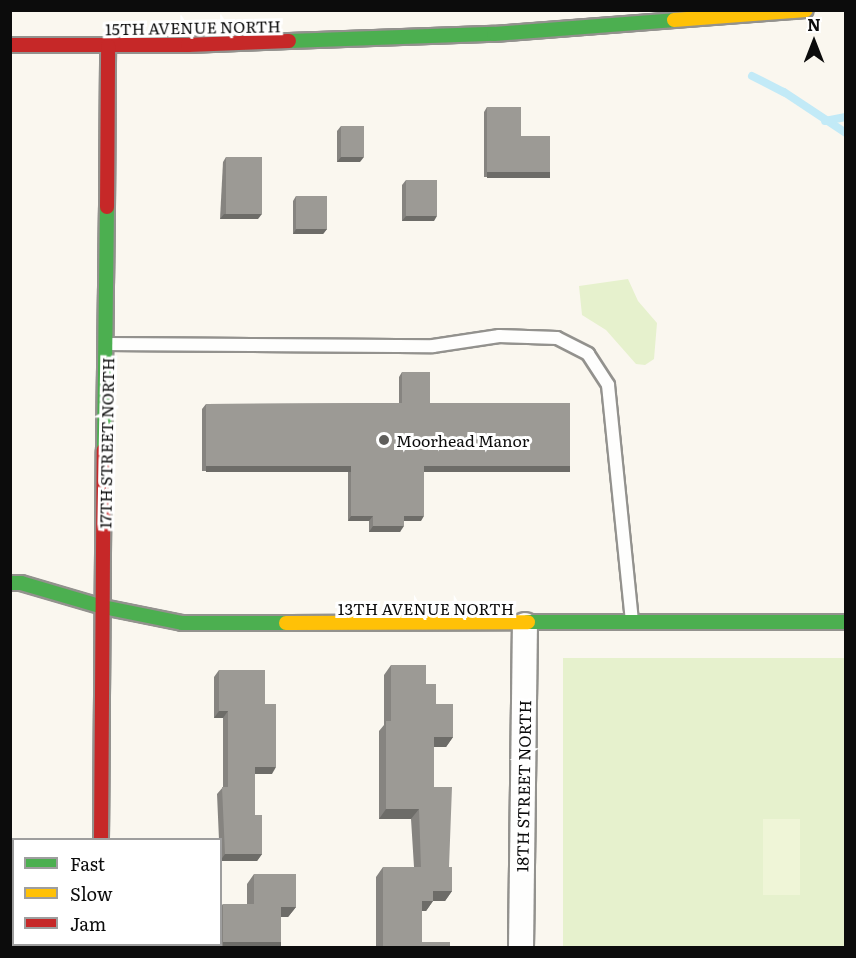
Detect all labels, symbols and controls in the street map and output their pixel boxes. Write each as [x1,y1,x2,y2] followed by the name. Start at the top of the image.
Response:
[784,12,844,72] north arrow
[807,12,821,36] text: N
[105,16,281,38] street label: 15TH AVENUE NORTH
[95,357,117,529] street label: 17TH STREET NORTH
[396,430,529,450] place label: Moorhead Manor
[377,433,391,447] marker: Moorhead Manor
[338,598,514,618] street label: 13TH AVENUE NORTH
[512,700,534,872] street label: 18TH STREET NORTH
[12,838,222,946] legend
[70,850,105,877] text: Fast
[70,880,112,907] text: Slow
[70,910,106,937] text: Jam

